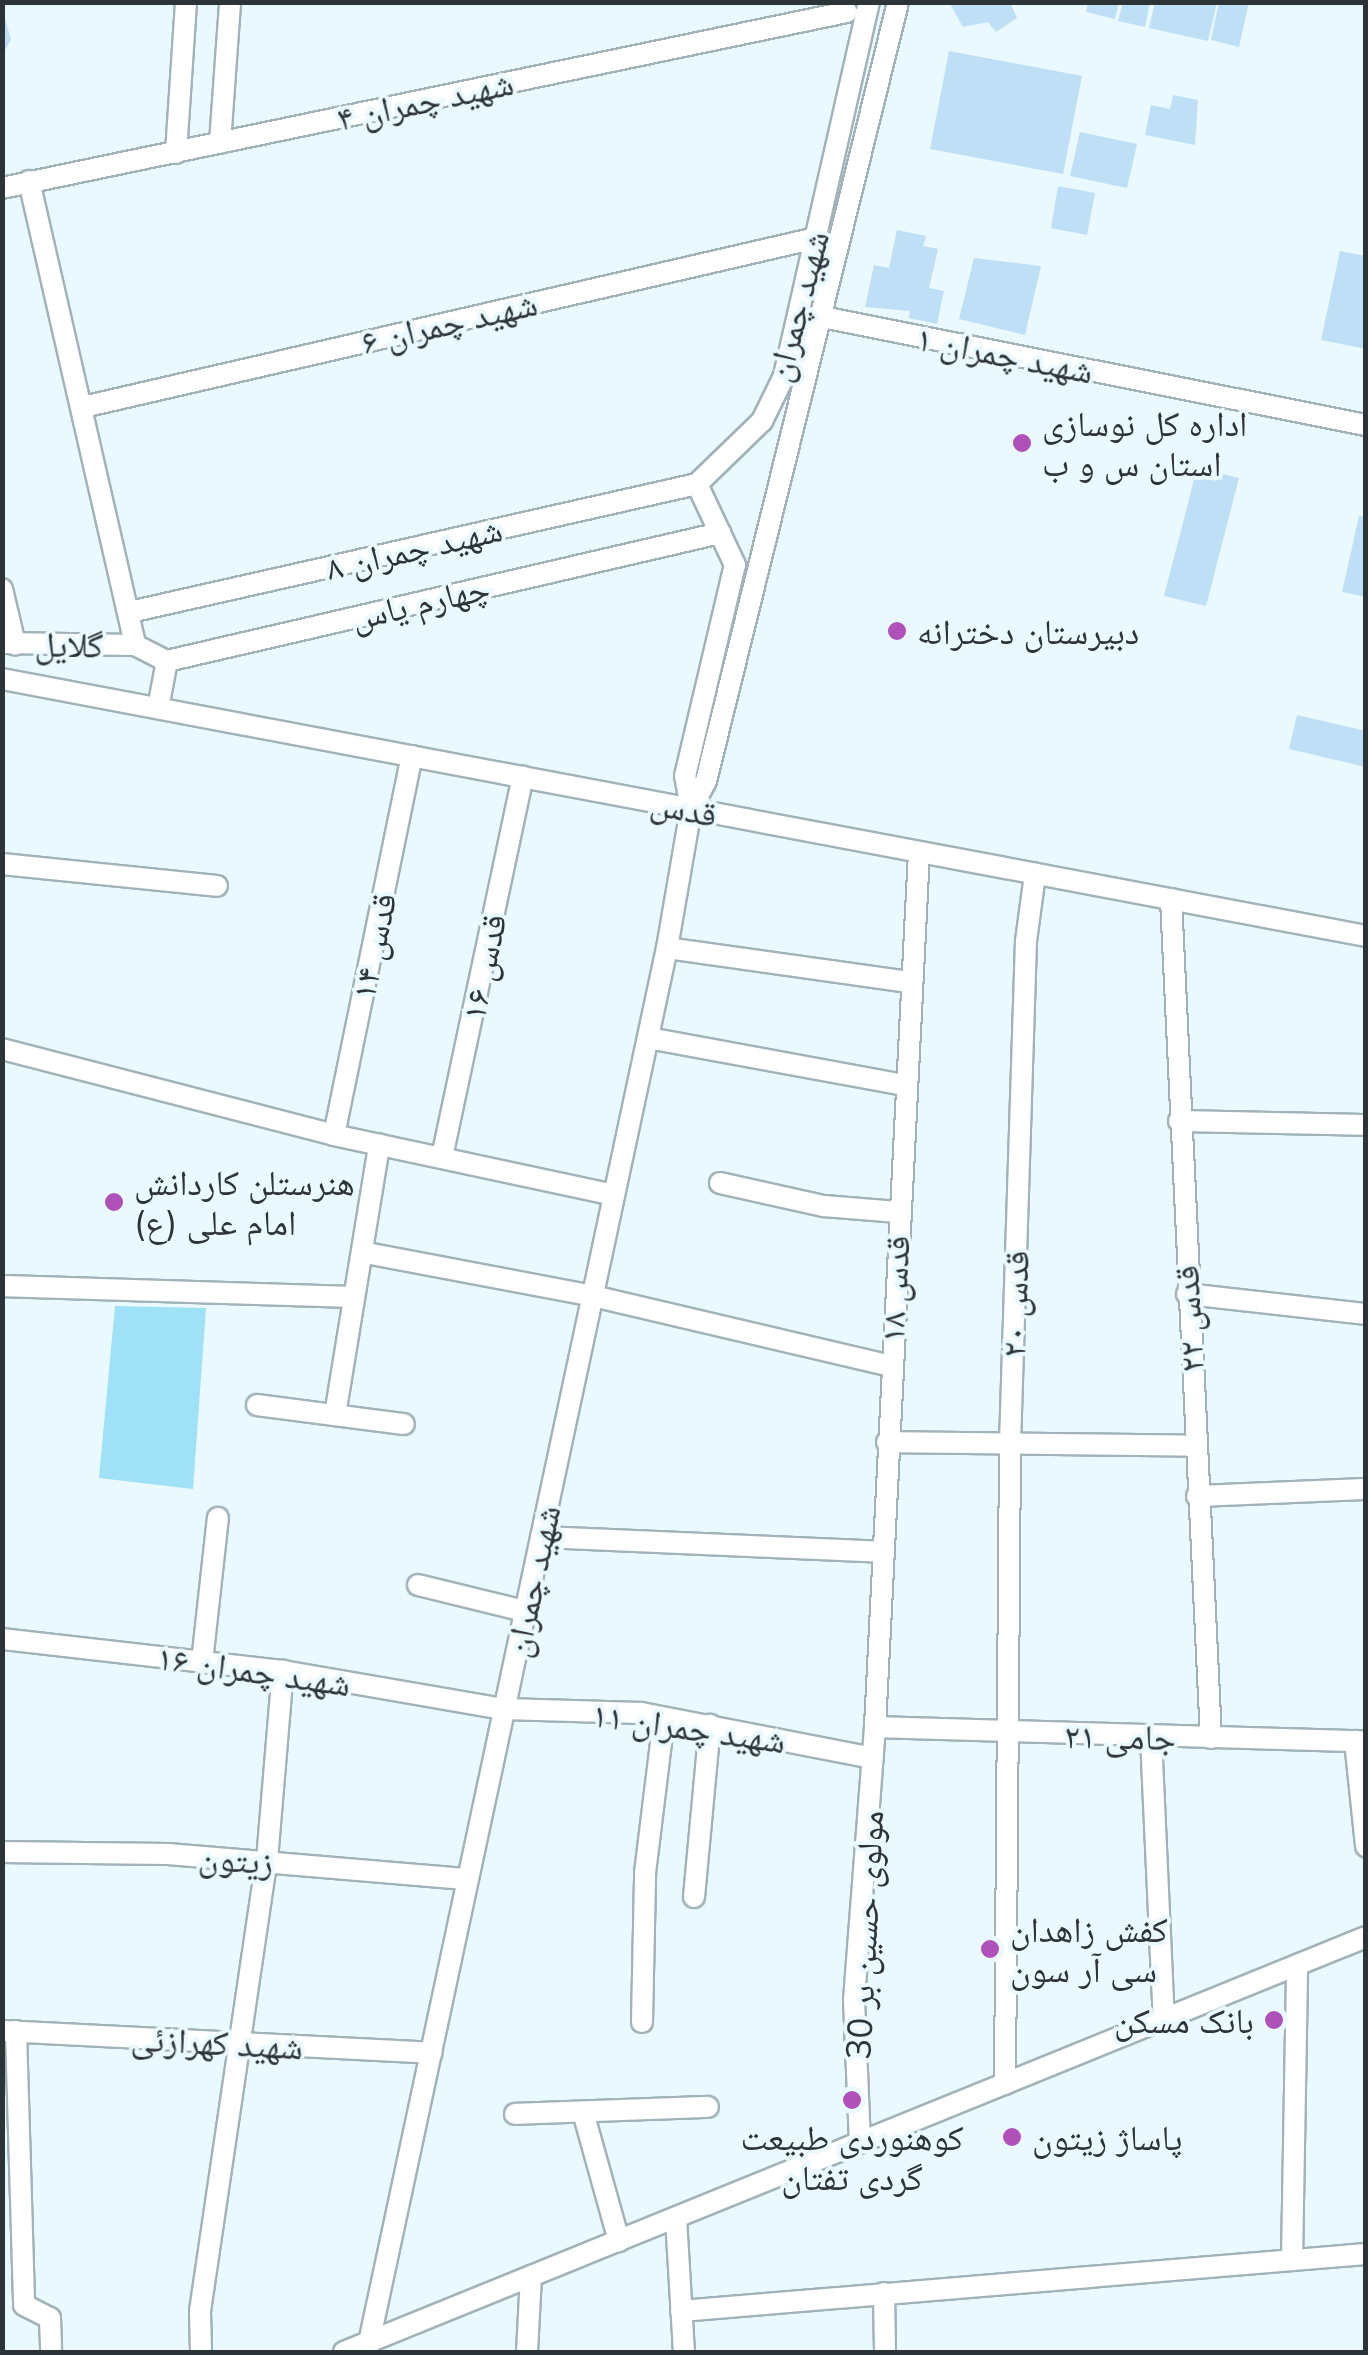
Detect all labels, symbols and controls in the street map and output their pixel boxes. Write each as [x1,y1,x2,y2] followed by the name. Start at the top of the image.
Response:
[333,61,517,139] street label: شهید چمران ۴
[757,226,837,386] street label: شهید چمران
[357,281,541,363] street label: شهید چمران ۶
[913,316,1097,392] street label: شهید چمران ۱
[1042,402,1247,484] place label: اداره کل نوسازی استان س و ب
[1011,432,1033,454] marker: اداره کل نوسازی استان س و ب
[322,507,506,589] street label: شهید چمران ۸
[347,566,493,638] street label: چهارم یاس
[917,610,1139,652] place label: دبیرستان دخترانه
[886,620,908,642] marker: دبیرستان دخترانه
[34,622,104,666] street label: گلایل
[647,781,721,835] street label: قدس
[341,889,405,1003] street label: قدس ۱۴
[451,910,515,1024] street label: قدس ۱۶
[134,1161,355,1243] place label: هنرستلن کاردانش امام علی (ع)
[103,1191,125,1213] marker: هنرستلن کاردانش امام علی (ع)
[870,1234,918,1344] street label: قدس ۱۸
[991,1250,1037,1358] street label: قدس ۲۰
[1164,1264,1212,1374] street label: قدس ۲۲
[495,1501,569,1661] street label: شهید چمران
[155,1636,353,1704] street label: شهید چمران ۱۶
[590,1693,788,1761] street label: شهید چمران ۱۱
[1064,1714,1176,1758] street label: جامی ۲۱
[837,1809,891,2061] street label: مولوی حسین بر 30
[197,1835,275,1883] street label: زیتون
[1010,1908,1168,1990] place label: کفش زاهدان سی آر سون
[979,1938,1001,1960] marker: کفش زاهدان سی آر سون
[1114,1999,1254,2041] place label: بانک مسکن
[1263,2009,1285,2031] marker: بانک مسکن
[130,2017,304,2067] street label: شهید کهرازئی
[841,2089,863,2111] marker: کوهنوردی طبیعت گردی تفتان
[740,2116,964,2198] place label: کوهنوردی طبیعت گردی تفتان
[1032,2116,1182,2158] place label: پاساژ زیتون
[1001,2126,1023,2148] marker: پاساژ زیتون

